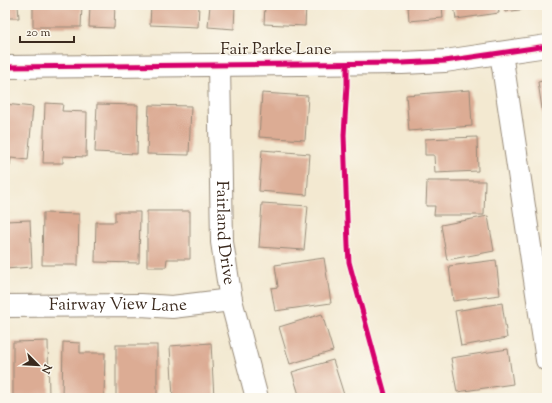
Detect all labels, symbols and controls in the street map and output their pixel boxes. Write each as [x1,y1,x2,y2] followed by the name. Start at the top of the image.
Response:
[20,18,74,44] scale bar
[26,24,51,42] text: 20 m
[220,38,332,62] street label: Fair Parke Lane
[209,180,241,287] street label: Fairland Drive
[49,293,188,319] street label: Fairway View Lane
[18,345,58,385] north arrow
[37,360,56,376] text: N

